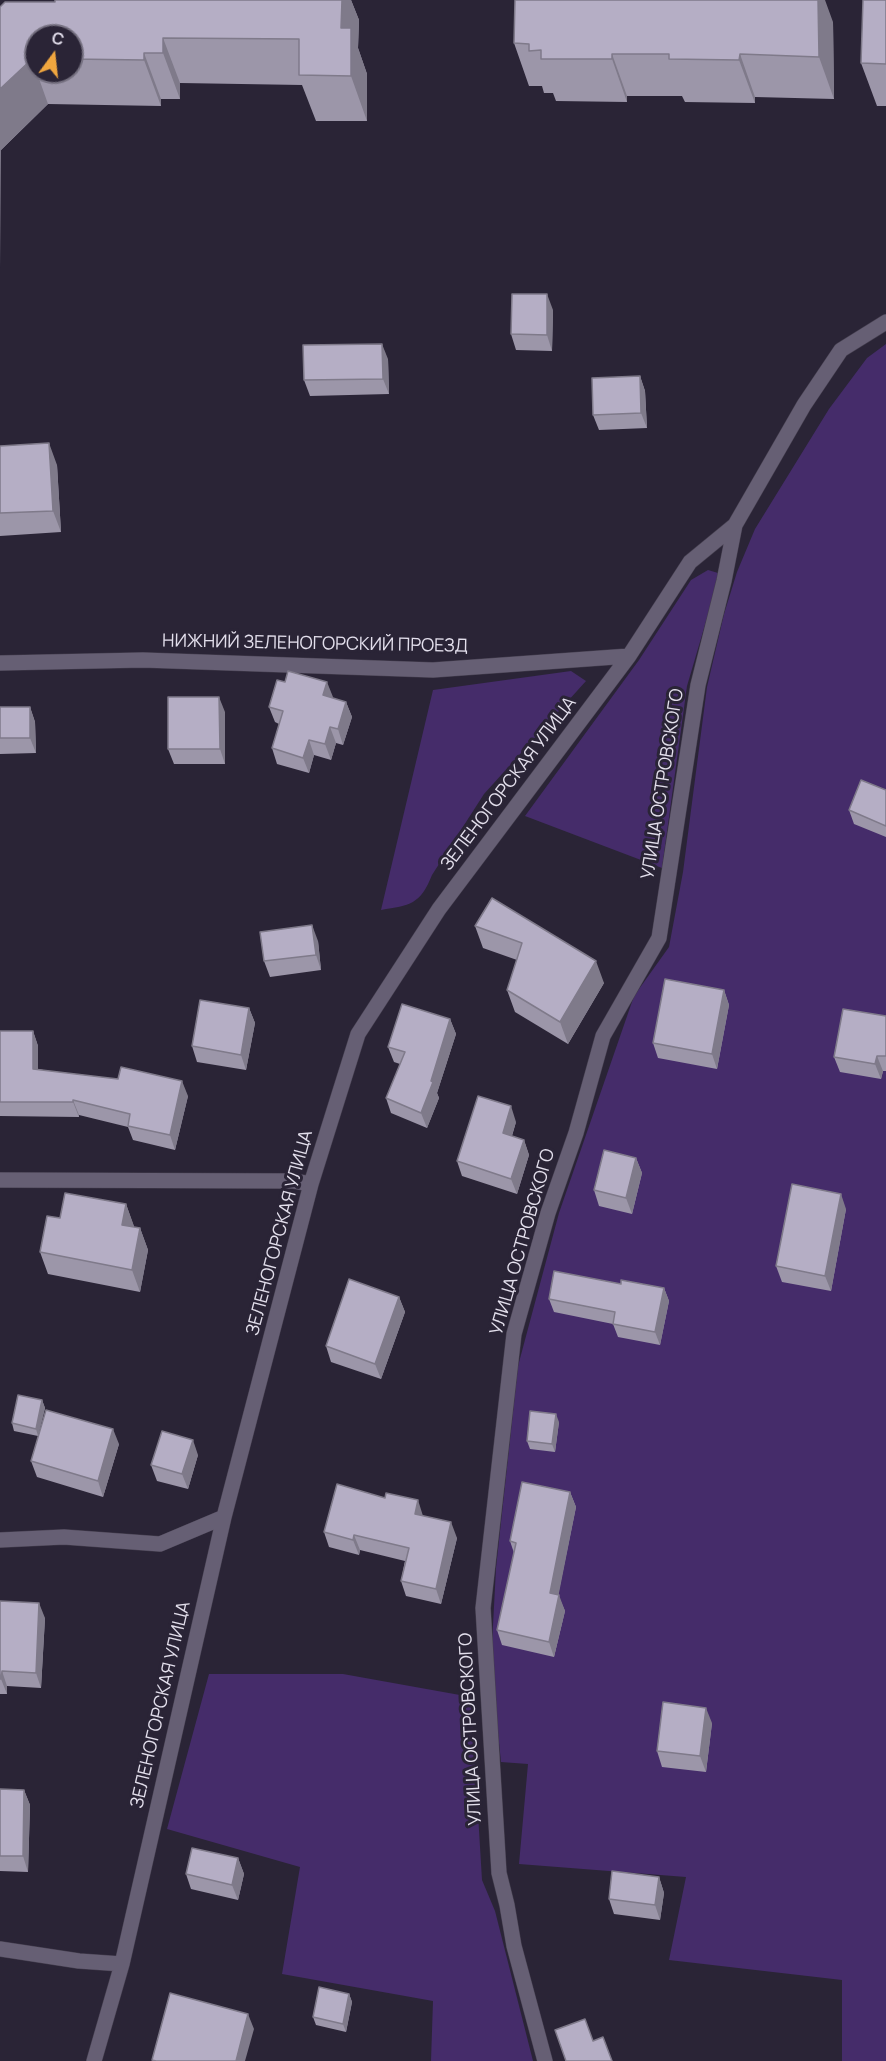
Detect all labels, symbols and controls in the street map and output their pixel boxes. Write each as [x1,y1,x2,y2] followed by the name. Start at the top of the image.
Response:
[24,24,84,84] north arrow
[50,26,67,51] text: С
[162,631,468,657] street label: НИЖНИЙ ЗЕЛЕНОГОРСКИЙ ПРОЕЗД
[637,687,689,881] street label: УЛИЦА ОСТРОВСКОГО
[437,693,581,875] street label: ЗЕЛЕНОГОРСКАЯ УЛИЦА
[242,1128,318,1338] street label: ЗЕЛЕНОГОРСКАЯ УЛИЦА
[486,1146,560,1338] street label: УЛИЦА ОСТРОВСКОГО
[127,1599,195,1811] street label: ЗЕЛЕНОГОРСКАЯ УЛИЦА
[455,1632,487,1826] street label: УЛИЦА ОСТРОВСКОГО

